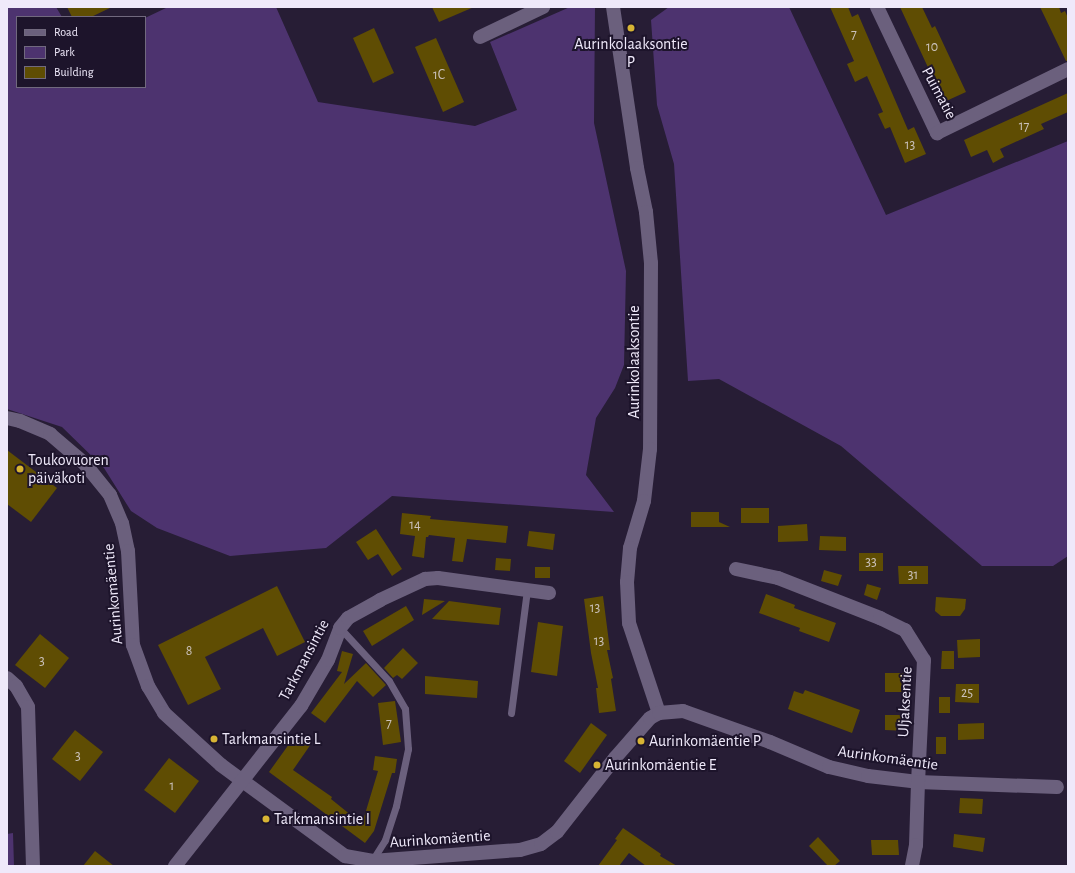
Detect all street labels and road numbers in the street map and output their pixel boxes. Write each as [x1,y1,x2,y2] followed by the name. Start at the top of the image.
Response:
[917,63,961,123] street label: Puimatie
[624,305,644,419] street label: Aurinkolaaksontie
[99,543,127,645] street label: Aurinkomäentie
[275,616,333,704] street label: Tarkmansintie
[894,666,916,738] street label: Uljaksentie
[837,741,939,775] street label: Aurinkomäentie
[389,826,491,852] street label: Aurinkomäentie

